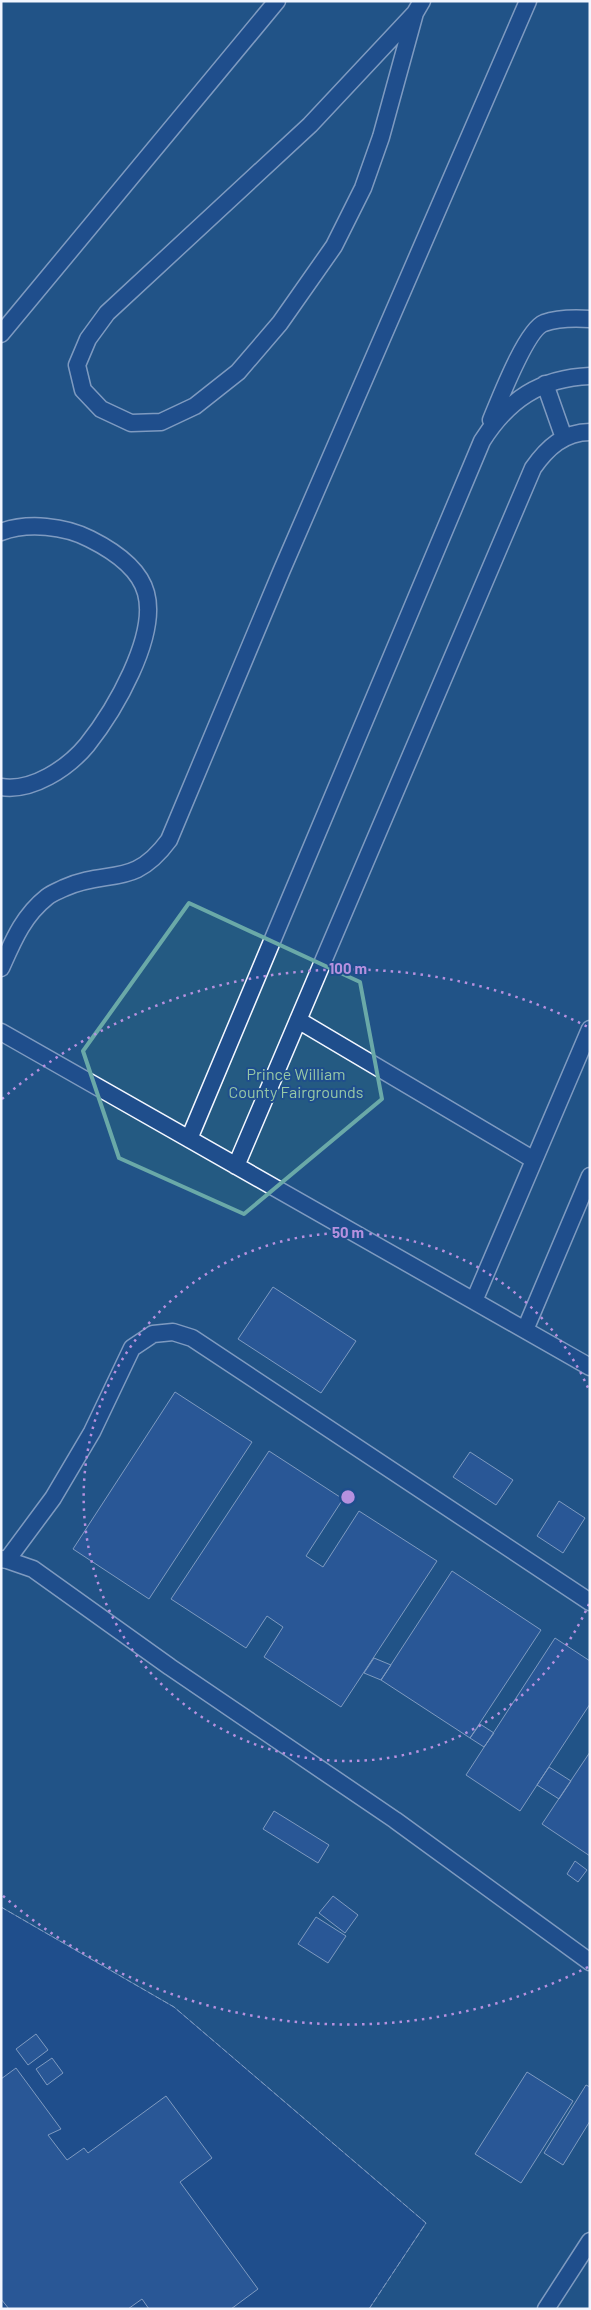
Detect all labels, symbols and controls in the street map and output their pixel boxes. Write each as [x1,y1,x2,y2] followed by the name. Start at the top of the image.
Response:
[329,959,367,977] text: 100 m
[228,1064,364,1101] park label: Prince William County Fairgrounds
[332,1223,364,1241] text: 50 m
[339,1488,357,1506] centre of rings

